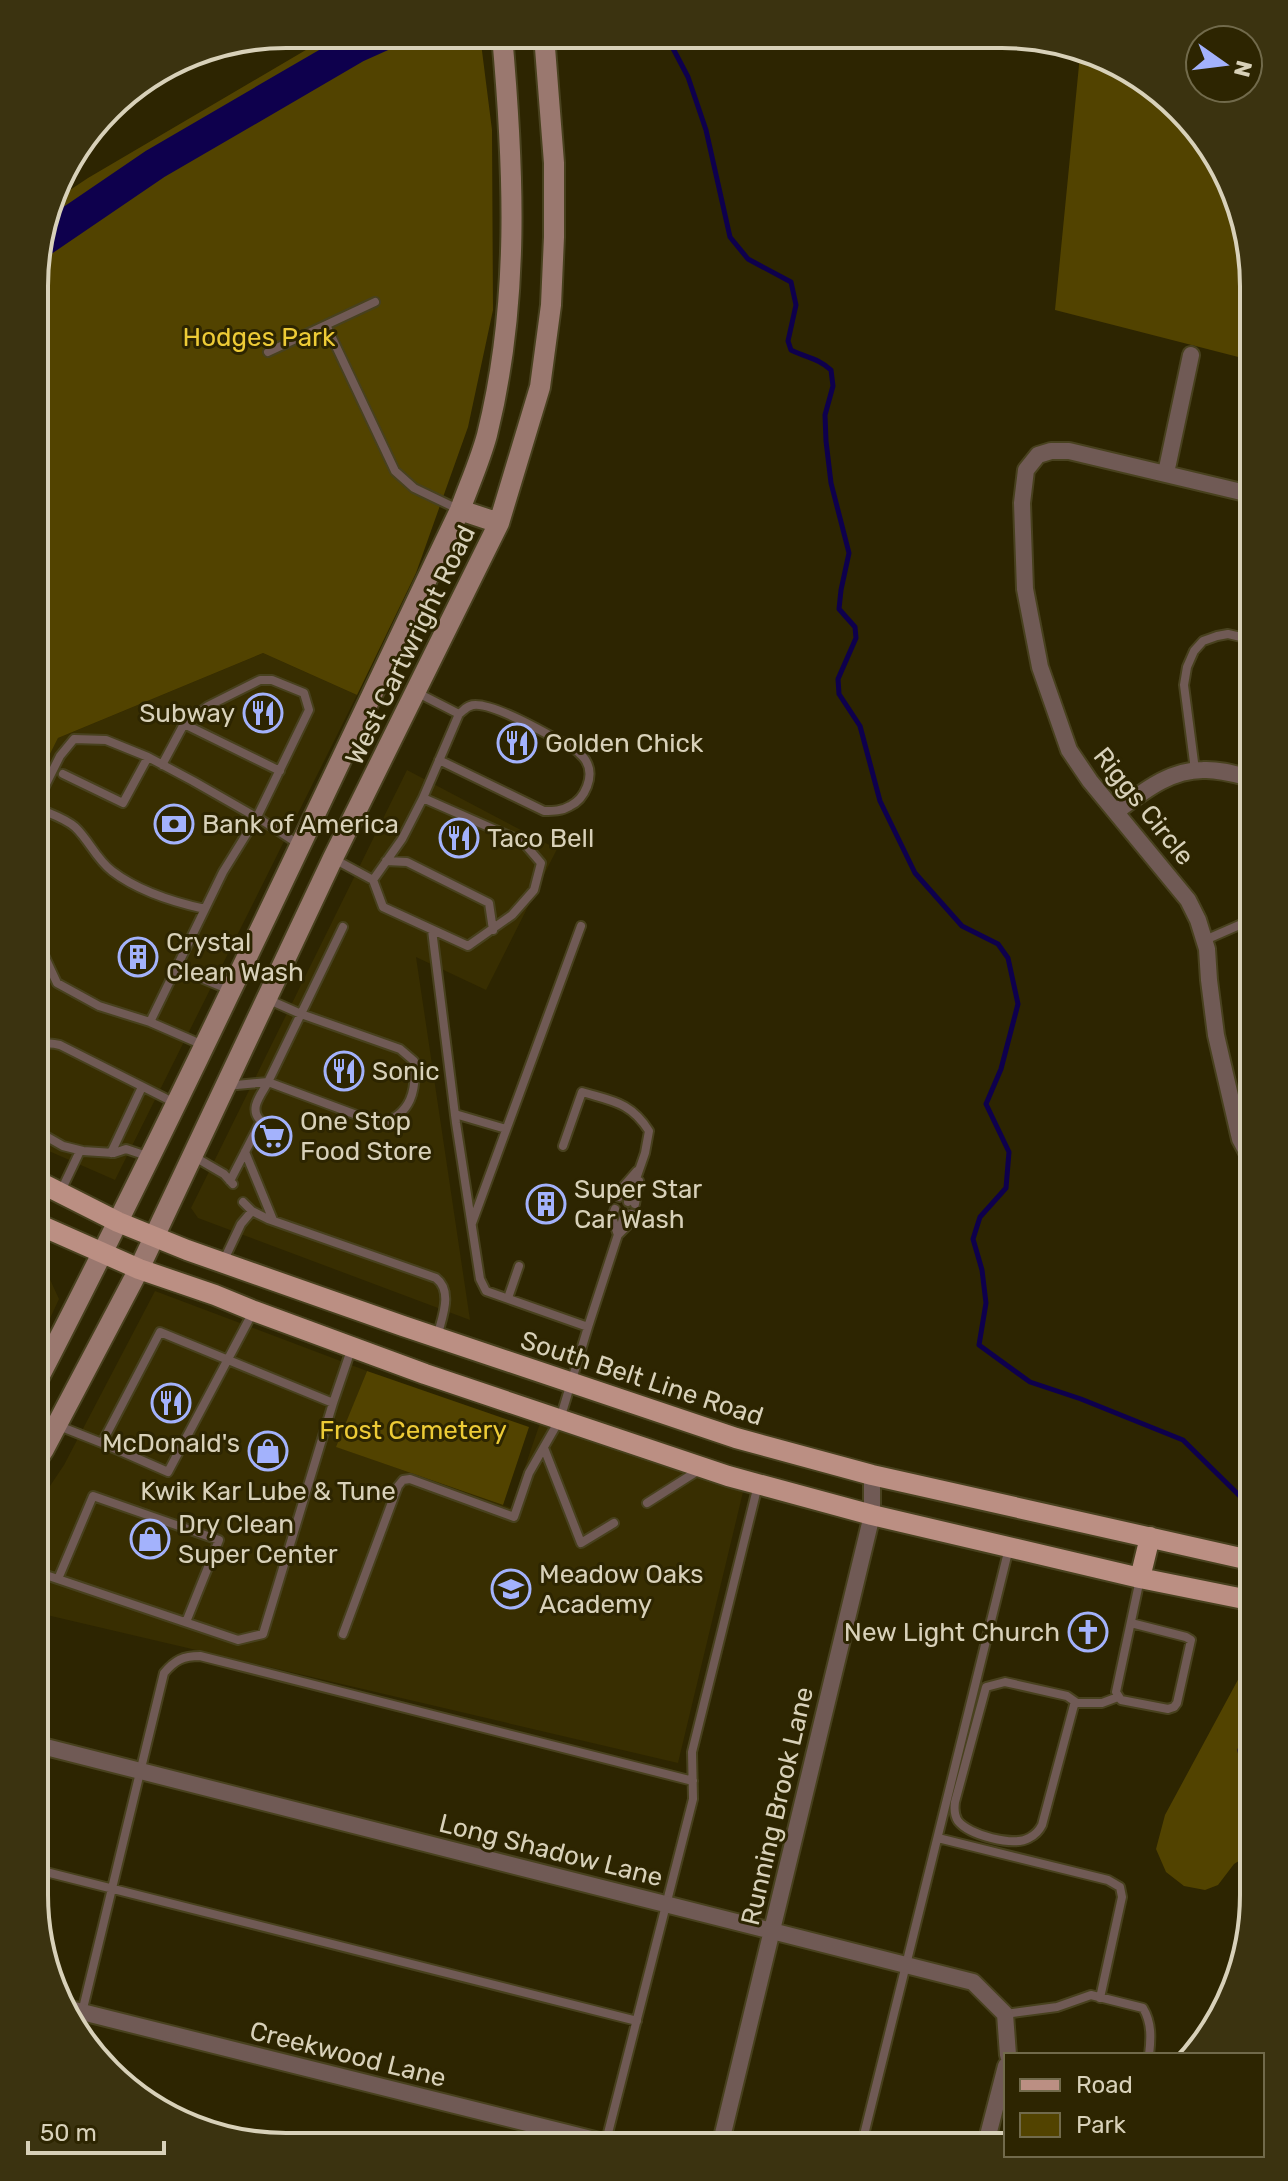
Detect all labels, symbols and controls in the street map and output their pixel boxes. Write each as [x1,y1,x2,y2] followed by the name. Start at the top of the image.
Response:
[1184,24,1264,104] north arrow
[1228,58,1258,80] text: N
[183,322,336,353] park label: Hodges Park
[339,520,482,770] street label: West Cartwright Road
[242,692,284,734] restaurant icon: Subway
[139,698,235,729] place label: Subway
[496,722,538,764] restaurant icon: Golden Chick
[545,728,704,759] place label: Golden Chick
[1087,741,1200,871] street label: Riggs Circle
[153,803,195,845] bank icon: Bank of America
[202,809,399,840] place label: Bank of America
[438,817,480,859] restaurant icon: Taco Bell
[487,823,594,854] place label: Taco Bell
[166,927,304,988] place label: Crystal Clean Wash
[117,936,159,978] building icon: Crystal Clean Wash
[323,1050,365,1092] restaurant icon: Sonic
[372,1056,440,1087] place label: Sonic
[300,1106,432,1167] place label: One Stop Food Store
[251,1115,293,1157] supermarket icon: One Stop Food Store
[574,1174,702,1235] place label: Super Star Car Wash
[525,1183,567,1225] building icon: Super Star Car Wash
[517,1325,767,1432] street label: South Belt Line Road
[150,1382,192,1424] restaurant icon: McDonald's
[319,1415,507,1446] park label: Frost Cemetery
[102,1428,240,1459] place label: McDonald's
[247,1430,289,1472] shop icon: Kwik Kar Lube & Tune
[140,1476,396,1507] place label: Kwik Kar Lube & Tune
[178,1509,338,1570] place label: Dry Clean Super Center
[129,1518,171,1560] shop icon: Dry Clean Super Center
[539,1559,704,1620] place label: Meadow Oaks Academy
[490,1568,532,1610] school or university icon: Meadow Oaks Academy
[1067,1611,1109,1653] church icon: New Light Church
[844,1617,1060,1648] place label: New Light Church
[735,1684,820,1928] street label: Running Brook Lane
[436,1808,666,1893] street label: Long Shadow Lane
[247,2015,449,2094] street label: Creekwood Lane
[1004,2053,1264,2157] legend
[1076,2071,1133,2099] text: Road
[28,2105,164,2155] scale bar
[1076,2111,1127,2139] text: Park
[40,2119,97,2147] text: 50 m

